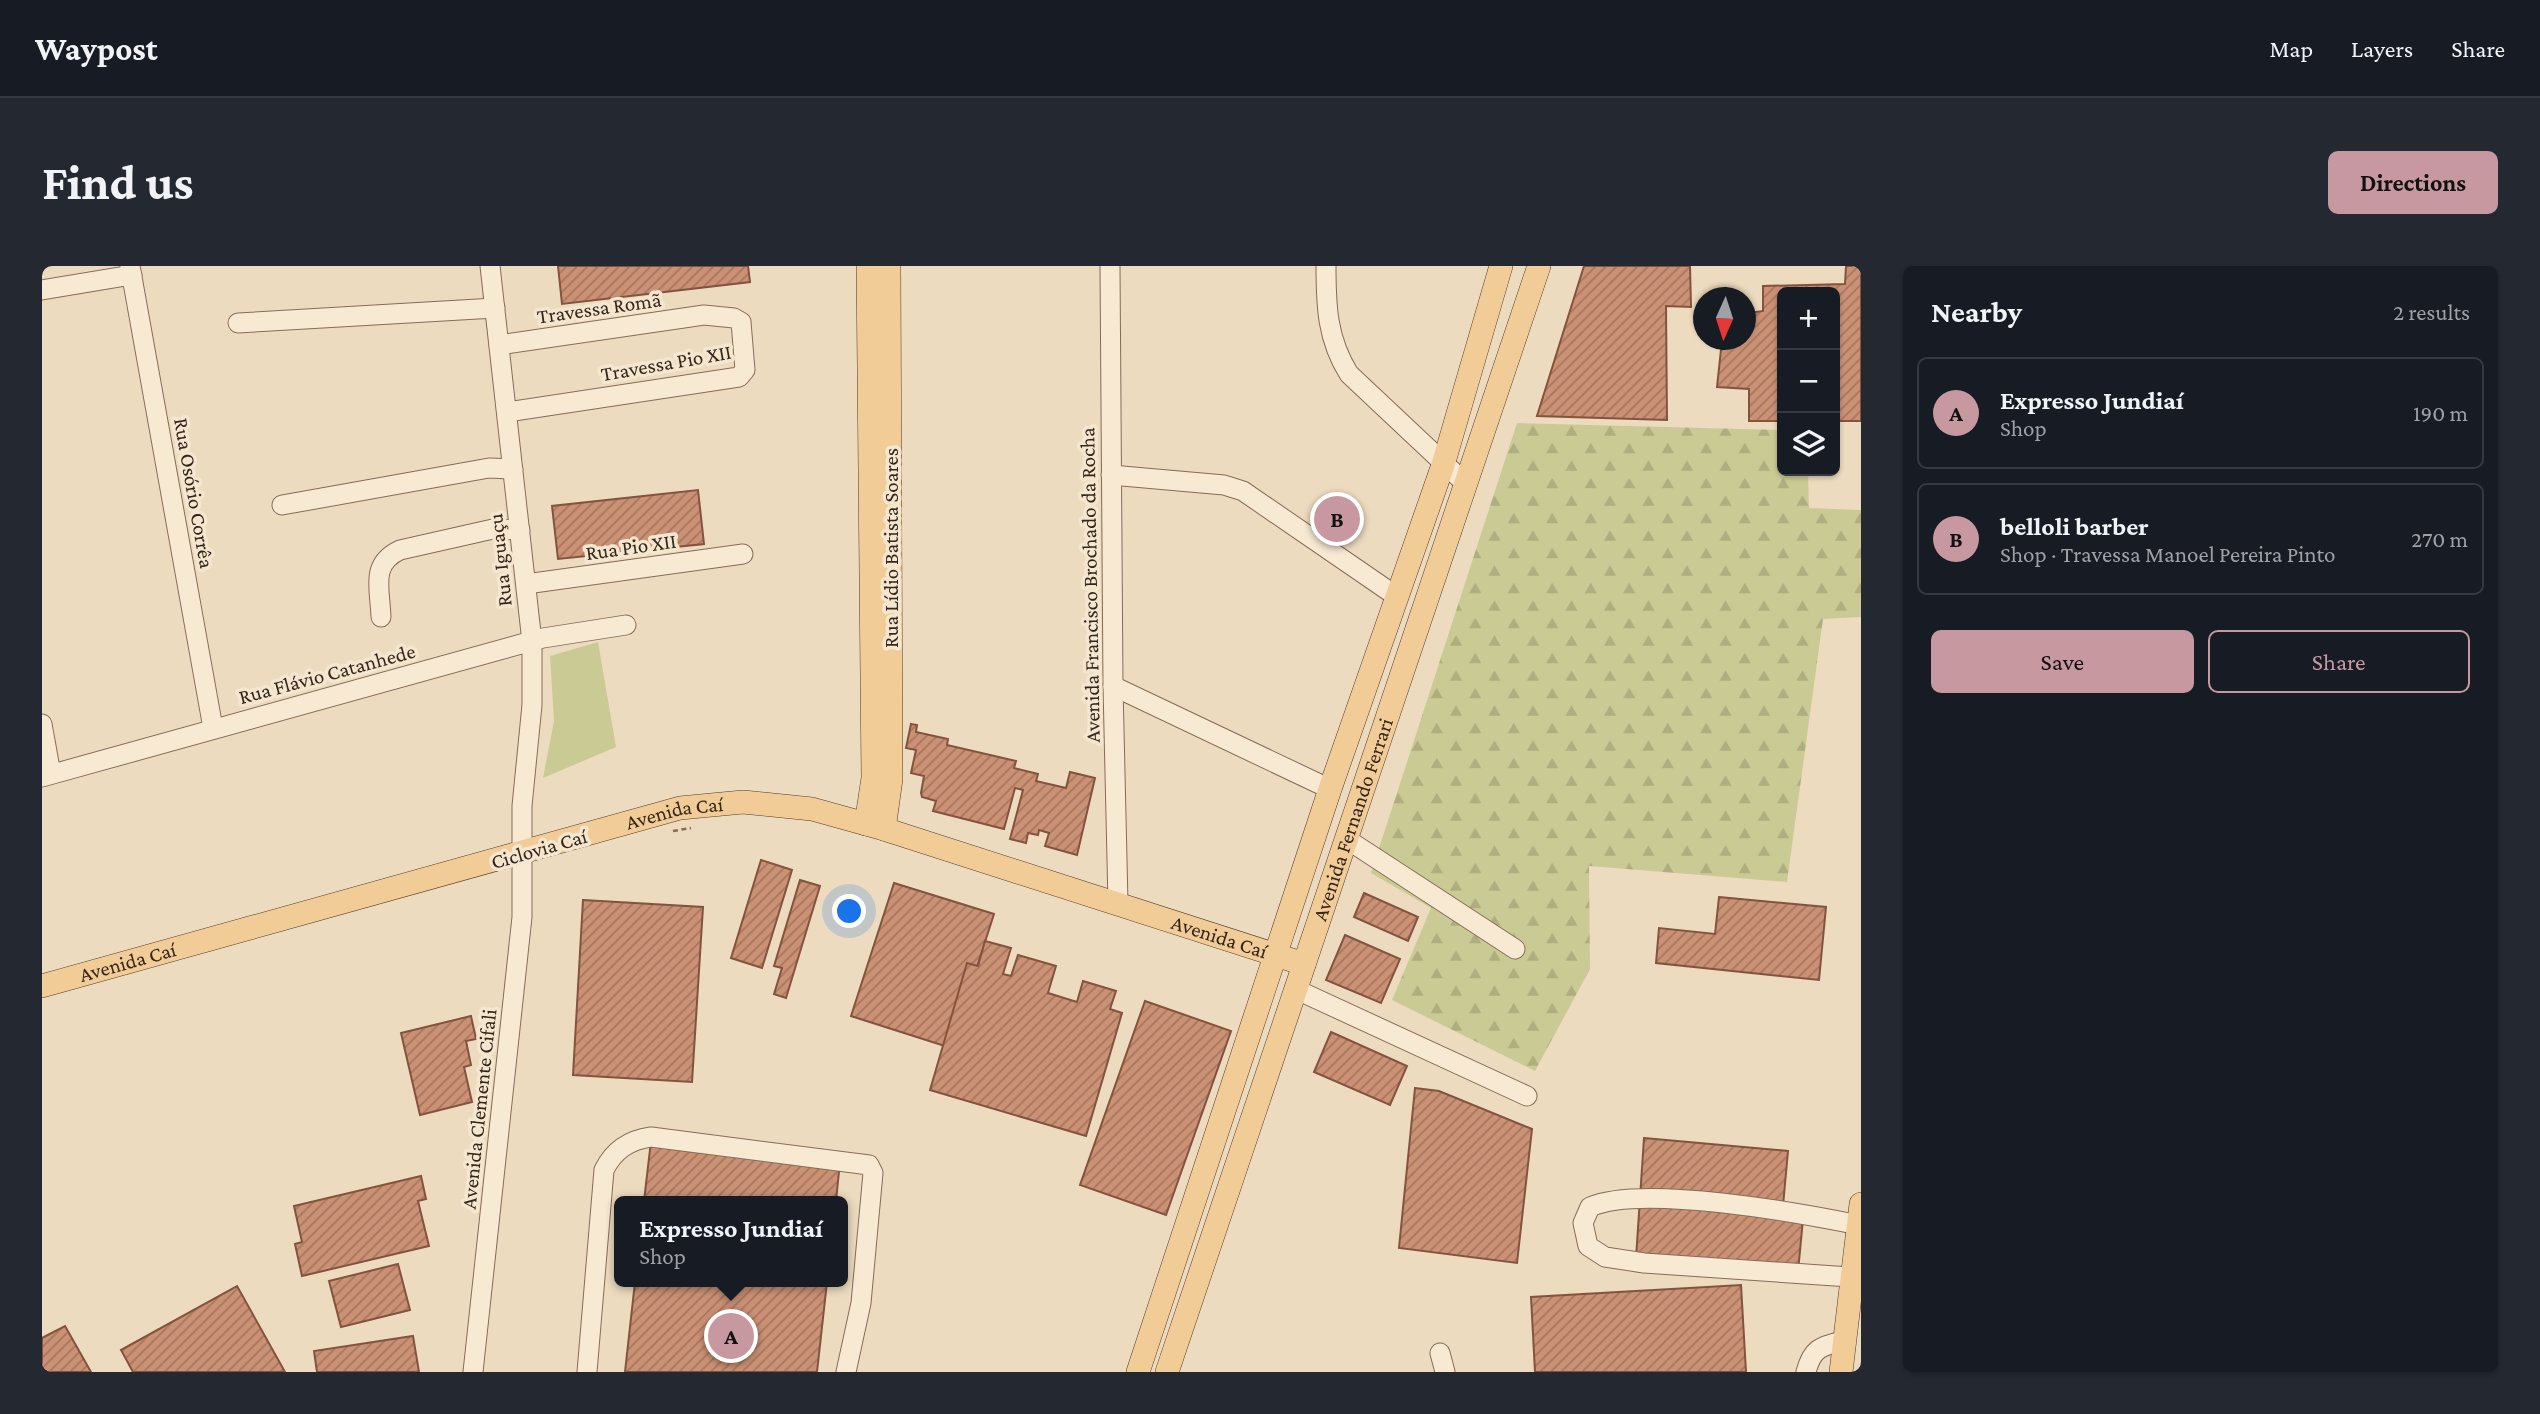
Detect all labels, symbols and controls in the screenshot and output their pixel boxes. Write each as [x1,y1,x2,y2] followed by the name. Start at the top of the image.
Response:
[35,30,158,67] text: Waypost
[2269,35,2313,62] text: Map
[2351,35,2413,62] text: Layers
[2451,35,2505,62] text: Share
[2328,151,2498,214] button: Directions
[42,155,194,210] text: Find us
[535,287,663,329] street label: Travessa Romã
[1693,287,1756,350] north arrow
[1777,287,1840,476] map controls
[1777,287,1840,350] button: +
[1931,295,2022,328] text: Nearby
[2393,299,2470,325] text: 2 results
[599,340,733,386] street label: Travessa Pio XII
[1777,350,1840,413] button: −
[2000,386,2184,415] text: Expresso Jundiaí
[1949,400,1963,426] text: A
[2413,400,2468,426] text: 190 m
[1777,413,1840,476] button: layers
[2000,415,2047,441] text: Shop
[169,416,219,570] street label: Rua Osório Corrêa
[1075,427,1105,743] street label: Avenida Francisco Brochado da Rocha
[879,448,903,648] street label: Rua Lídio Batista Soares
[1314,493,1360,545] pin: B
[483,512,517,608] street label: Rua Iguaçu
[2000,512,2149,541] text: belloli barber
[1949,526,1963,552] text: B
[2411,526,2468,552] text: 270 m
[584,529,678,565] street label: Rua Pio XII
[2000,541,2335,567] text: Shop · Travessa Manoel Pereira Pinto
[1931,630,2194,693] button: Save
[2208,630,2470,693] button: Share
[236,639,418,709] street label: Rua Flávio Catanhede
[1308,714,1398,924] street label: Avenida Fernando Ferrari
[623,792,726,835] street label: Avenida Caí
[488,823,591,874] street label: Ciclovia Caí
[832,894,866,928] your location
[1168,910,1272,964] street label: Avenida Caí
[77,937,180,987] street label: Avenida Caí
[457,1007,501,1210] street label: Avenida Clemente Cifali
[614,1196,848,1287] popup
[639,1214,823,1243] text: Expresso Jundiaí
[639,1243,686,1269] text: Shop
[708,1310,754,1362] pin: A

